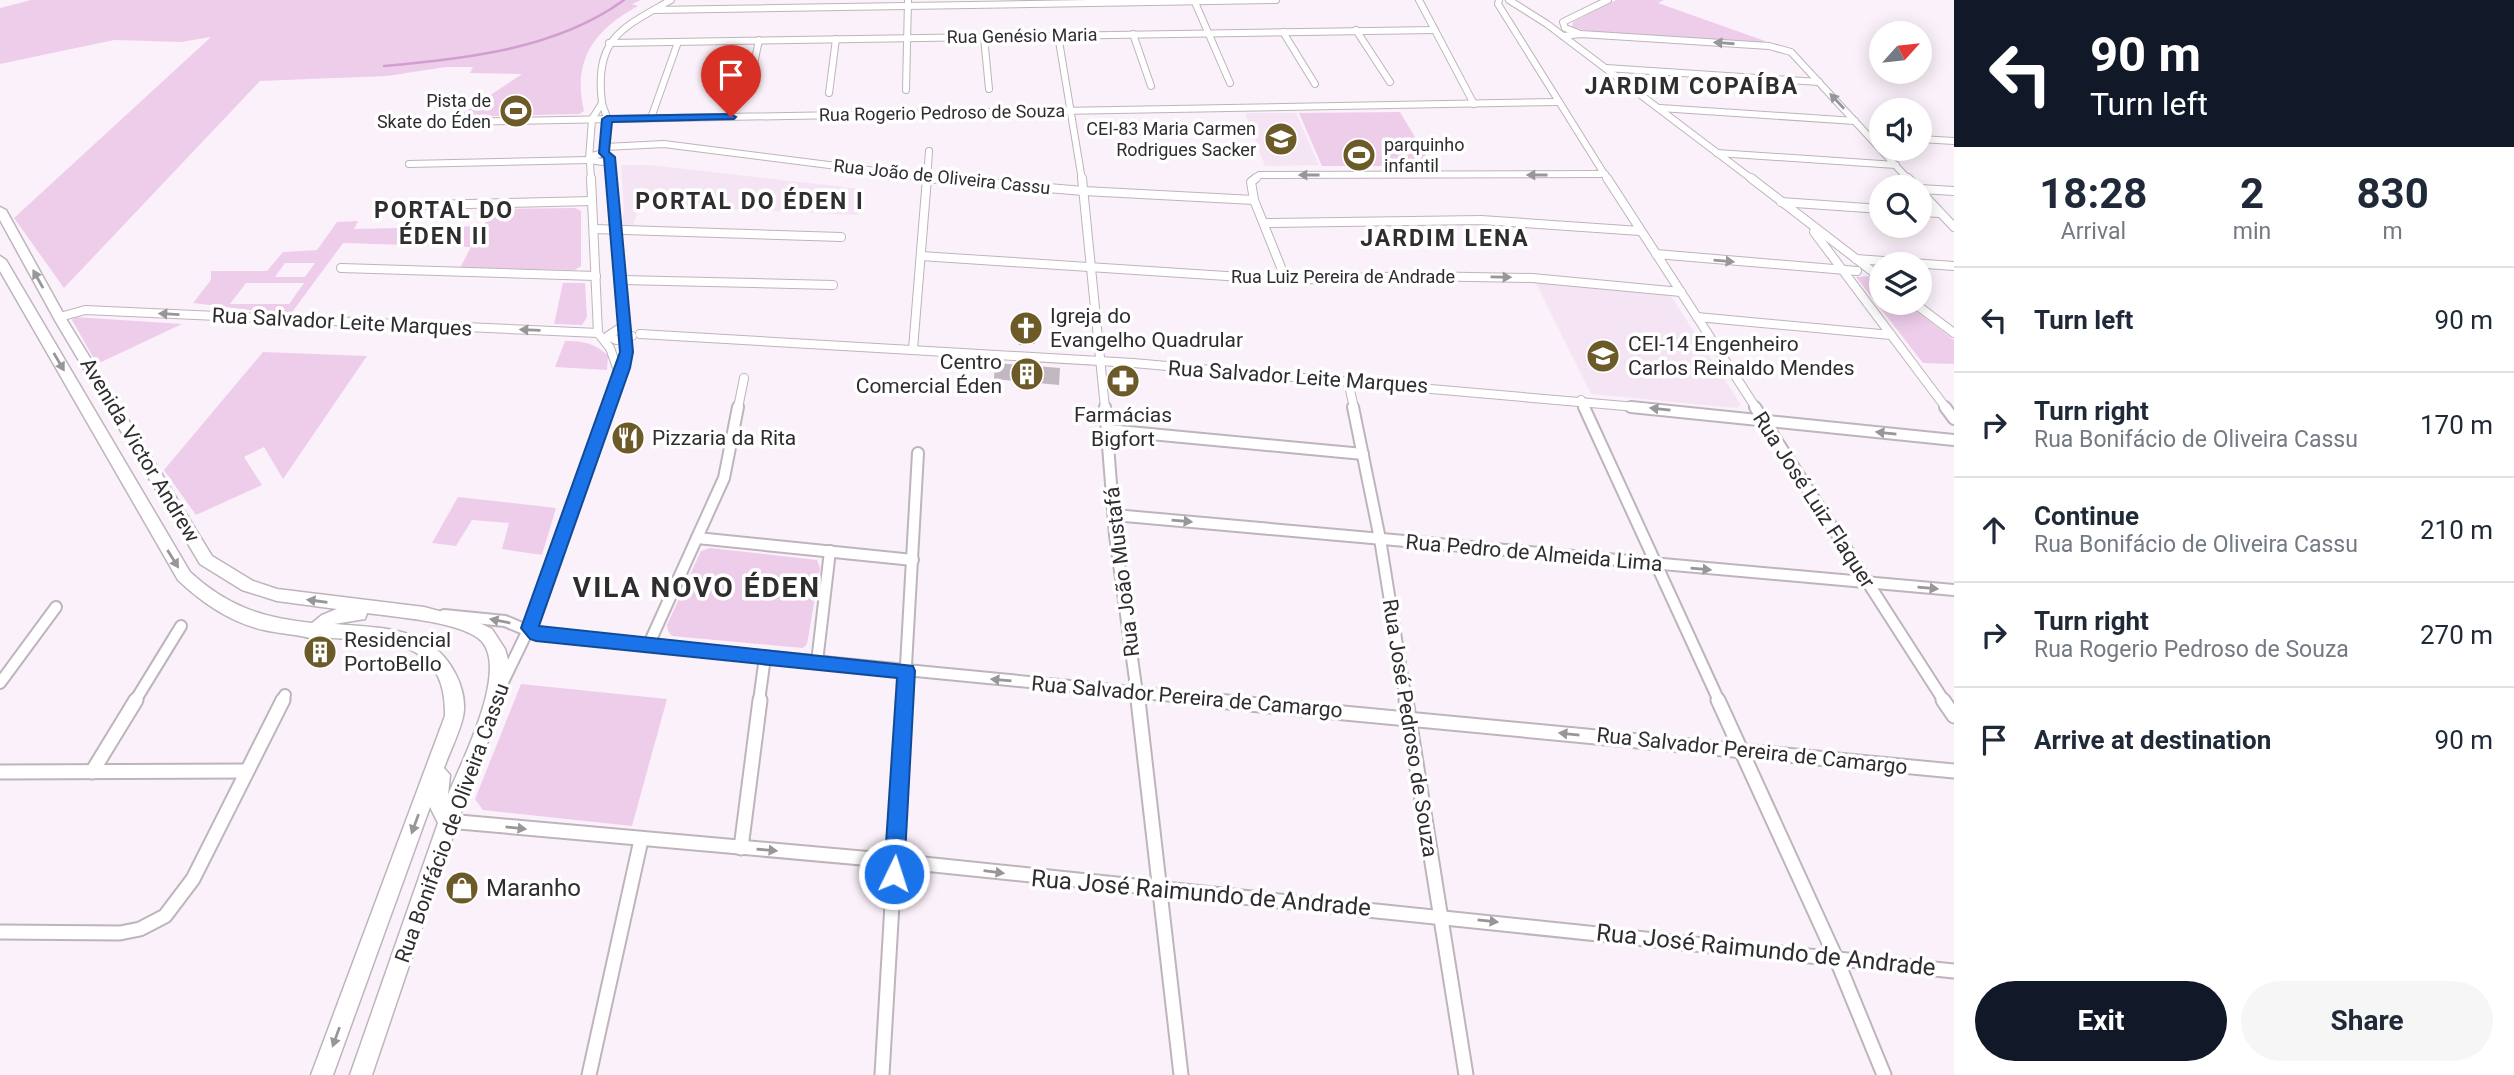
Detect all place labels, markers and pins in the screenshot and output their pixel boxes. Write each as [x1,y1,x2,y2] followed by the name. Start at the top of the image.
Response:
[701,45,761,117] pin
[377,90,491,132] place label: Pista de Skate do Éden
[497,92,535,130] sports icon: Pista de Skate do Éden
[1086,118,1256,160] place label: CEI-83 Maria Carmen Rodrigues Sacker
[1262,120,1300,158] school or university icon: CEI-83 Maria Carmen Rodrigues Sacker
[1384,134,1464,176] place label: parquinho infantil
[1340,136,1378,174] sports icon: parquinho infantil
[1050,304,1243,352] place label: Igreja do Evangelho Quadrular
[1007,309,1045,347] church icon: Igreja do Evangelho Quadrular
[1628,332,1855,380] place label: CEI-14 Engenheiro Carlos Reinaldo Mendes
[1584,337,1622,375] school or university icon: CEI-14 Engenheiro Carlos Reinaldo Mendes
[856,350,1002,398] place label: Centro Comercial Éden
[1008,355,1046,393] building icon: Centro Comercial Éden
[1104,362,1142,400] pharmacy icon: Farmácias Bigfort
[1074,403,1172,451] place label: Farmácias Bigfort
[609,419,647,457] restaurant icon: Pizzaria da Rita
[652,426,796,450] place label: Pizzaria da Rita
[344,628,451,676] place label: Residencial PortoBello
[301,633,339,671] building icon: Residencial PortoBello
[443,869,481,907] shop icon: Maranho
[486,874,581,902] place label: Maranho

